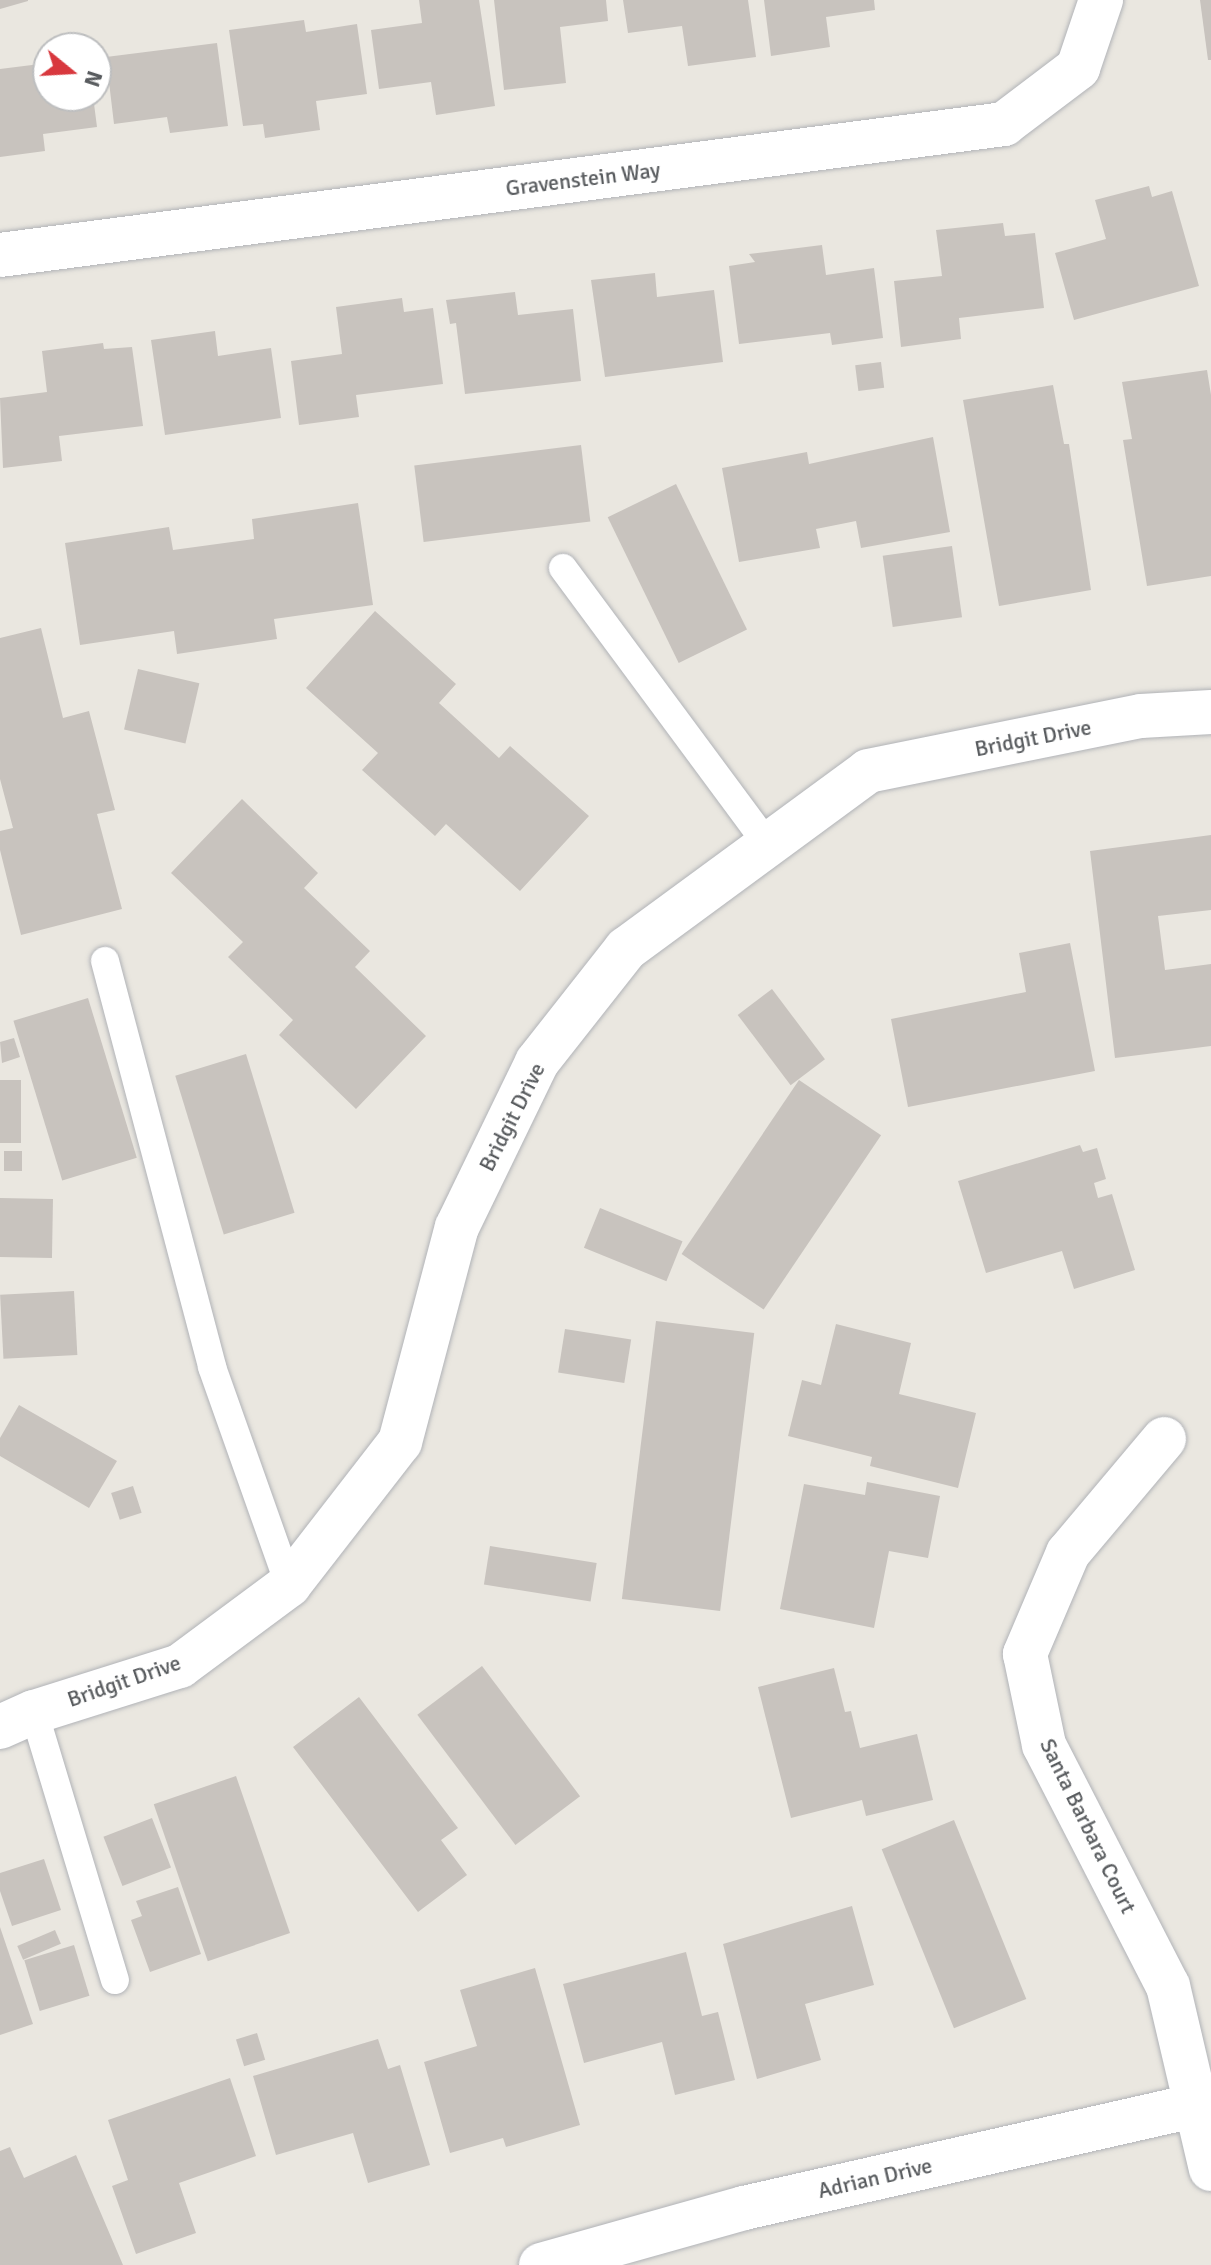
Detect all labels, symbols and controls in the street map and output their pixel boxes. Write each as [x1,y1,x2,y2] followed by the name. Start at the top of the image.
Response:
[32,32,112,112] north arrow
[78,67,109,90] text: N
[504,156,662,202] street label: Gravenstein Way
[972,714,1094,762] street label: Bridgit Drive
[473,1058,551,1176] street label: Bridgit Drive
[64,1649,184,1713] street label: Bridgit Drive
[1034,1734,1142,1918] street label: Santa Barbara Court
[815,2152,935,2204] street label: Adrian Drive

